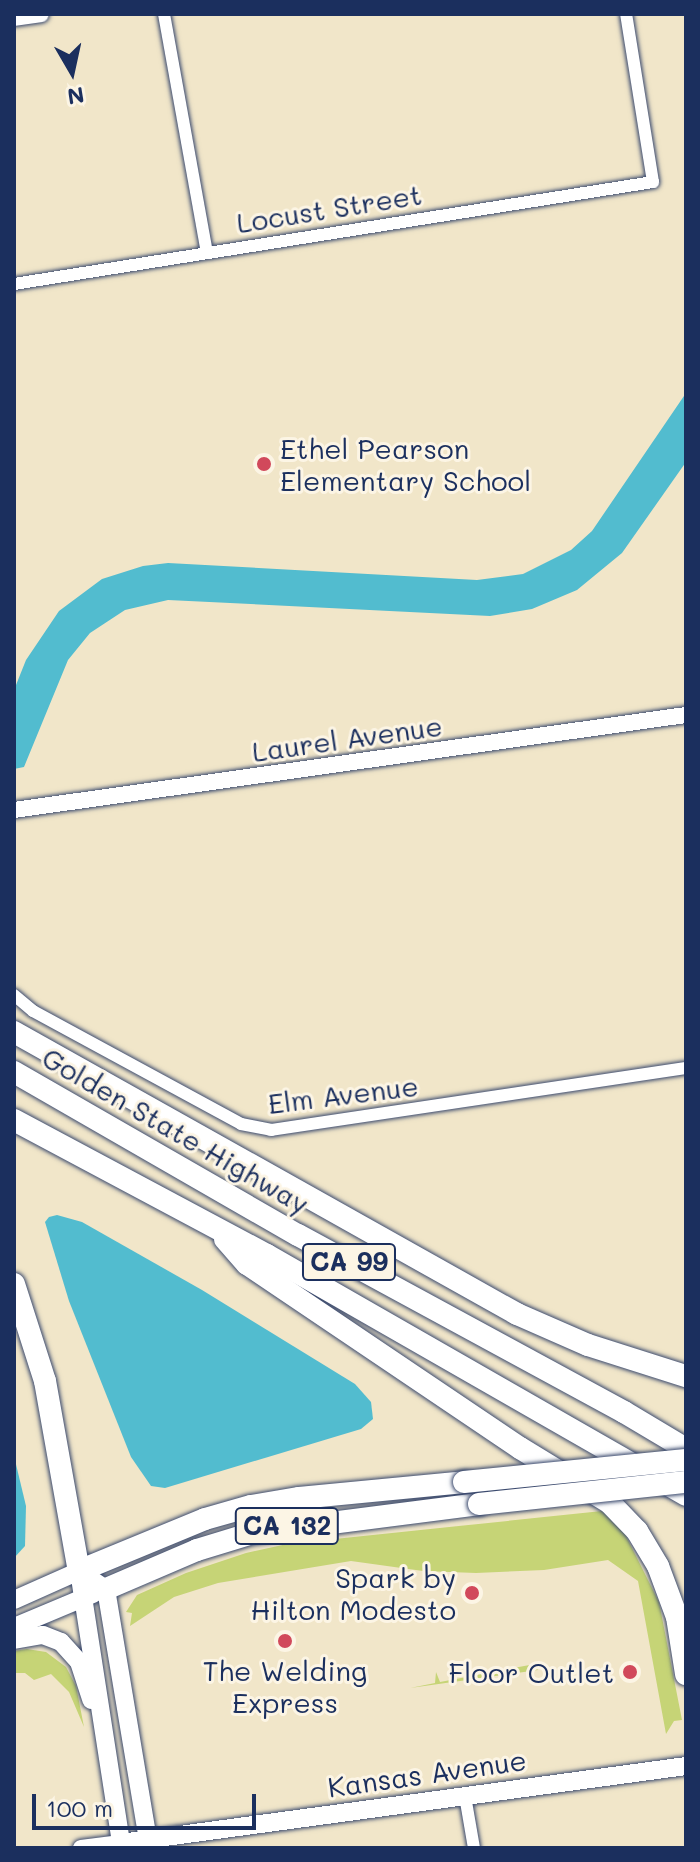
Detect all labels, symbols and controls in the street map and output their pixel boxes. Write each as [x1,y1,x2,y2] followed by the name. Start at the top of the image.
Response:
[32,32,112,112] north arrow
[65,81,86,112] text: N
[234,177,424,239] street label: Locust Street
[280,431,531,497] place label: Ethel Pearson Elementary School
[255,455,273,473] marker: Ethel Pearson Elementary School
[250,708,444,768] street label: Laurel Avenue
[37,1040,315,1220] street label: Golden State Highway
[266,1068,420,1120] street label: Elm Avenue
[301,1240,397,1284] road number: CA 99
[233,1504,341,1548] road number: CA 132
[251,1560,456,1626] place label: Spark by Hilton Modesto
[463,1584,481,1602] marker: Spark by Hilton Modesto
[276,1632,294,1650] marker: The Welding Express
[203,1653,367,1719] place label: The Welding Express
[449,1655,614,1689] place label: Floor Outlet
[621,1663,639,1681] marker: Floor Outlet
[325,1742,529,1804] street label: Kansas Avenue
[36,1778,260,1828] scale bar
[46,1792,113,1823] text: 100 m

